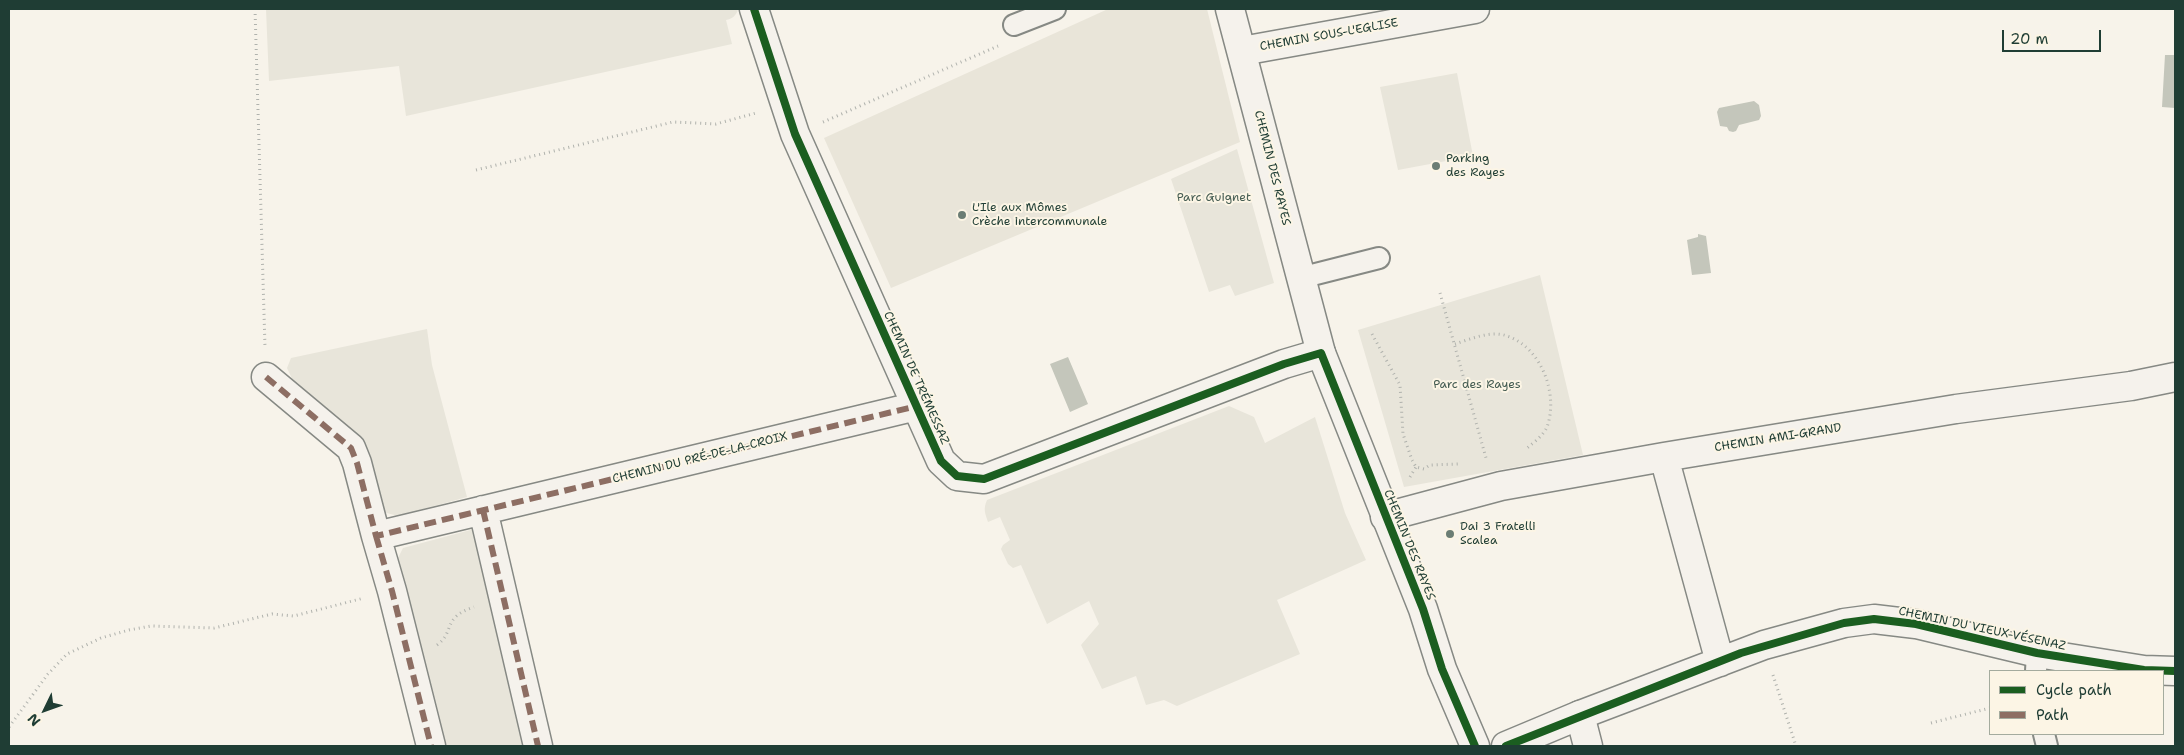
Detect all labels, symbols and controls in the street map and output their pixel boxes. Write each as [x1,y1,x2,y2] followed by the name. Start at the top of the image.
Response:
[1259,16,1399,54] street label: CHEMIN SOUS-L'EGLISE
[2004,20,2103,52] scale bar
[2010,29,2049,49] text: 20 m
[1251,109,1293,227] street label: CHEMIN DES RAYES
[1446,152,1505,180] place label: Parking des Rayes
[1430,160,1442,172] marker: Parking des Rayes
[1177,191,1251,205] park label: Parc Guignet
[972,201,1107,229] place label: L'Ile aux Mômes Crèche intercommunale
[956,209,968,221] marker: L'Ile aux Mômes Crèche intercommunale
[880,309,952,447] street label: CHEMIN DE TRÉMESSAZ
[1433,378,1521,392] park label: Parc des Rayes
[1713,421,1843,455] street label: CHEMIN AMI-GRAND
[611,429,789,487] street label: CHEMIN DU PRÉ-DE-LA-CROIX
[1380,488,1438,602] street label: CHEMIN DES RAYES
[1460,520,1536,548] place label: Dai 3 Fratelli Scalea
[1444,528,1456,540] marker: Dai 3 Fratelli Scalea
[1897,604,2067,654] street label: CHEMIN DU VIEUX-VÉSENAZ
[1989,670,2164,735] legend
[2036,680,2112,700] text: Cycle path
[20,685,70,735] north arrow
[2036,705,2069,725] text: Path
[23,710,44,730] text: N

